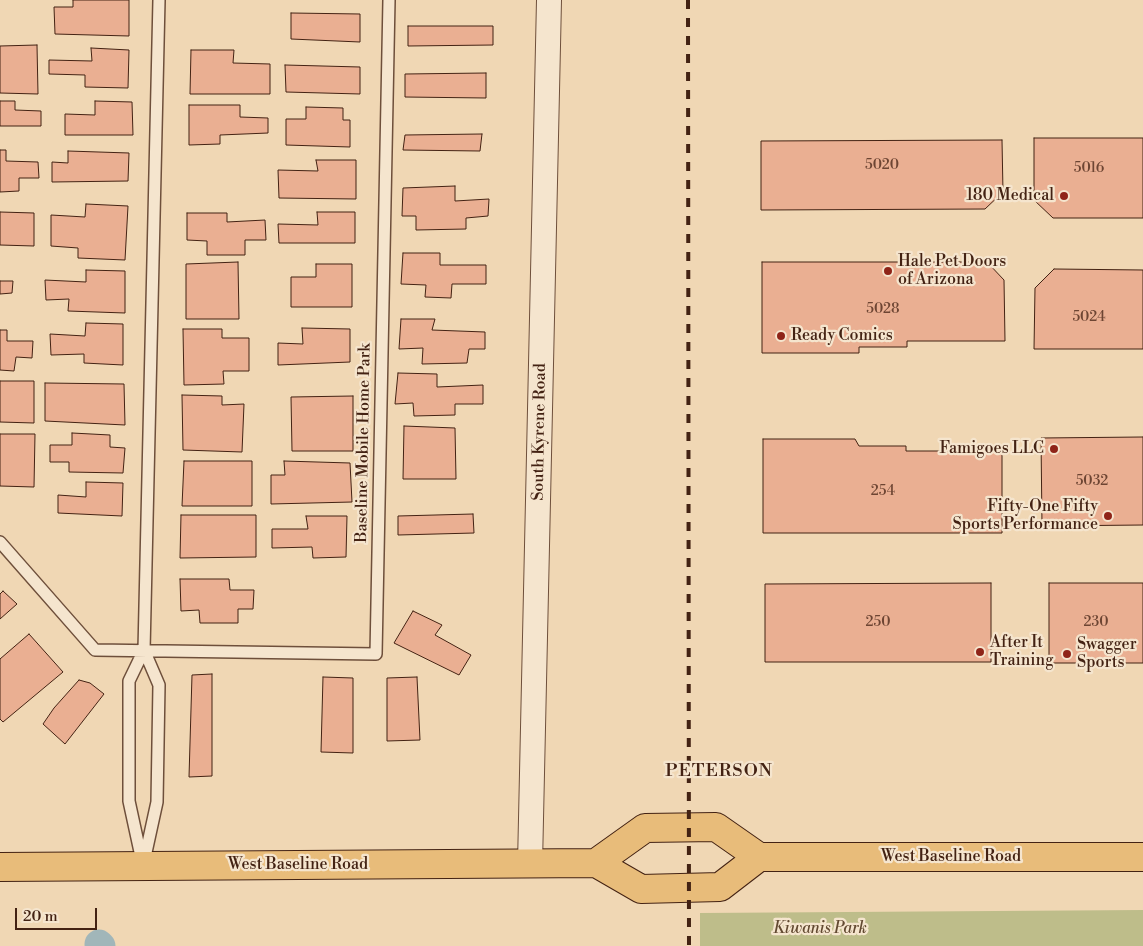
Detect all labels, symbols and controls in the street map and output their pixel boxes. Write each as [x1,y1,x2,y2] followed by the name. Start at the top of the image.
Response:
[865,158,899,174] house number: 5020
[1074,161,1104,177] house number: 5016
[966,186,1054,206] place label: 180 Medical
[1058,190,1070,202] marker: 180 Medical
[898,252,1006,290] place label: Hale Pet Doors of Arizona
[882,265,894,277] marker: Hale Pet Doors of Arizona
[866,302,900,318] house number: 5028
[1072,310,1106,326] house number: 5024
[791,326,893,346] place label: Ready Comics
[775,330,787,342] marker: Ready Comics
[353,343,375,543] street label: Baseline Mobile Home Park
[529,363,551,501] street label: South Kyrene Road
[939,439,1044,459] place label: Famigoes LLC
[1048,443,1060,455] marker: Famigoes LLC
[1076,474,1108,490] house number: 5032
[871,484,895,500] house number: 254
[952,497,1098,535] place label: Fifty-One Fifty Sports Performance
[1102,510,1114,522] marker: Fifty-One Fifty Sports Performance
[866,615,890,631] house number: 250
[1084,615,1108,631] house number: 230
[990,633,1053,671] place label: After It Training
[1077,635,1137,673] place label: Swagger Sports
[974,646,986,658] marker: After It Training
[1061,648,1073,660] marker: Swagger Sports
[664,761,774,783] district label: PETERSON
[881,847,1021,867] street label: West Baseline Road
[228,855,368,875] street label: West Baseline Road
[18,898,100,930] scale bar
[23,907,58,926] text: 20 m
[773,919,867,939] park label: Kiwanis Park

